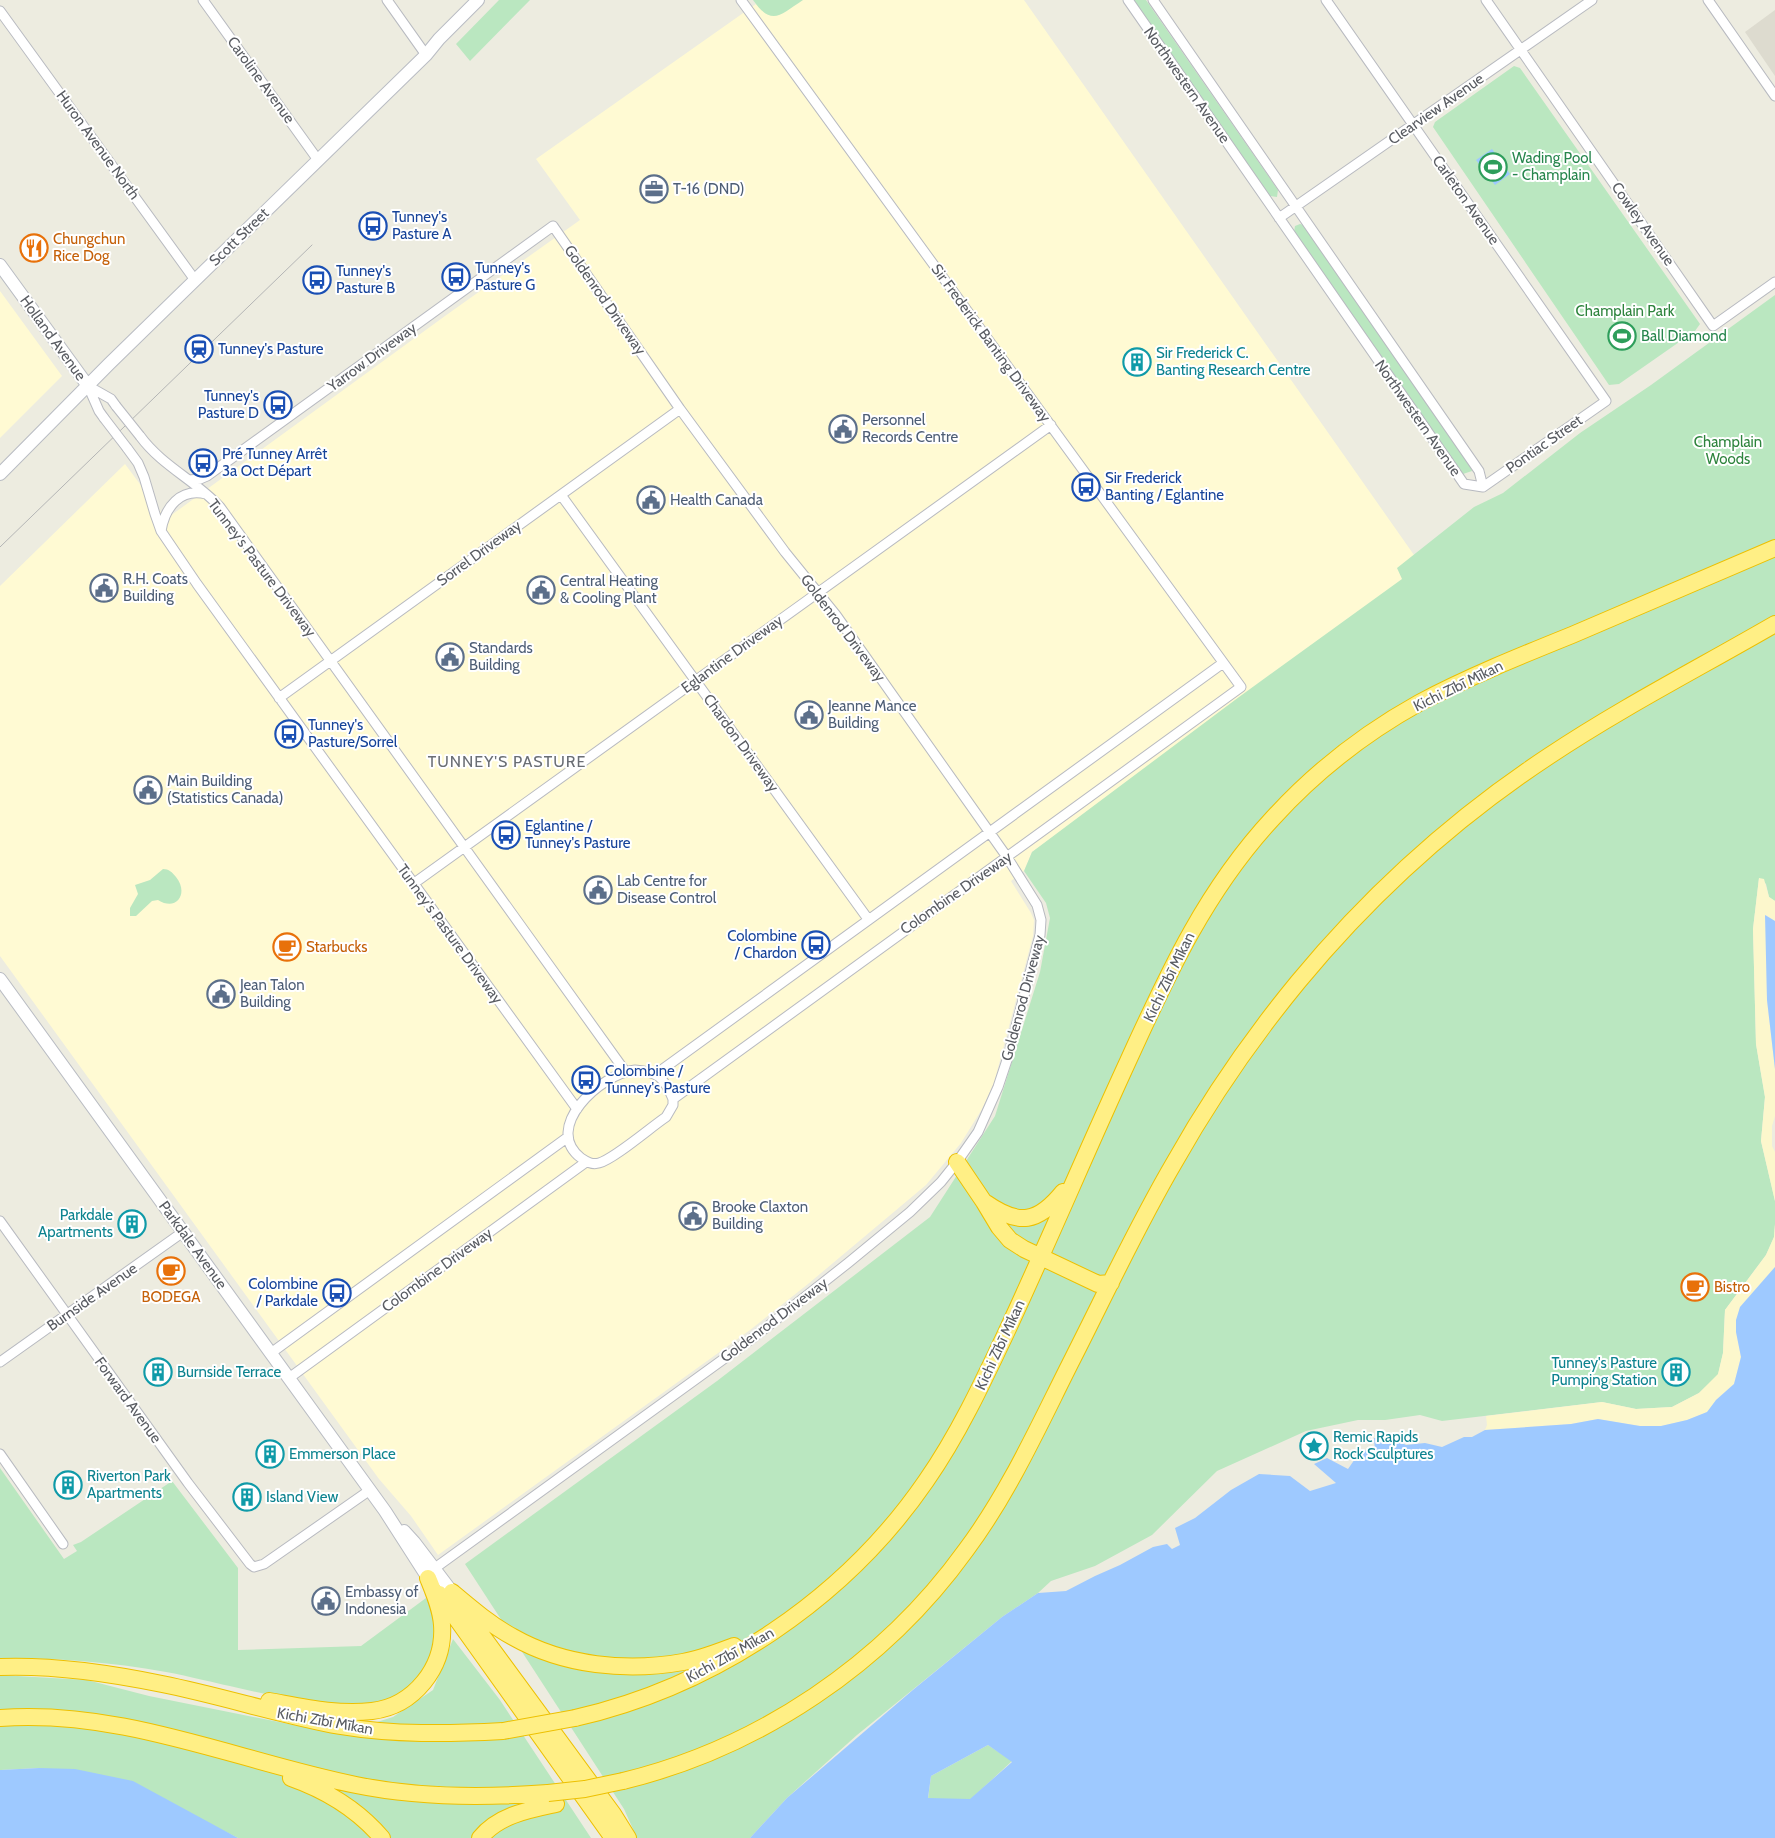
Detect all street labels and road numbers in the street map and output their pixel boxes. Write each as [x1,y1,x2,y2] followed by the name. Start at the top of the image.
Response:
[1140,23,1234,147] street label: Northwestern Avenue
[223,33,299,127] street label: Caroline Avenue
[1385,69,1487,149] street label: Clearview Avenue
[52,87,144,203] street label: Huron Avenue North
[1429,152,1504,248] street label: Carleton Avenue
[1608,179,1679,269] street label: Cowley Avenue
[206,204,272,270] street label: Scott Street
[560,242,650,359] street label: Goldenrod Driveway
[928,260,1055,426] street label: Sir Frederick Banting Driveway
[16,292,90,384] street label: Holland Avenue
[323,319,420,396] street label: Yarrow Driveway
[1371,356,1465,480] street label: Northwestern Avenue
[1502,411,1586,477] street label: Pontiac Street
[204,496,320,641] street label: Tunney's Pasture Driveway
[433,516,525,590] street label: Sorrel Driveway
[797,571,889,685] street label: Goldenrod Driveway
[678,611,787,697] street label: Eglantine Driveway
[1410,657,1506,715] street label: Kichi Zībī Mīkan
[700,691,783,796] street label: Chardon Driveway
[897,848,1016,938] street label: Colombine Driveway
[393,861,507,1007] street label: Tunney's Pasture Driveway
[1140,929,1198,1025] street label: Kichi Zībī Mīkan
[998,933,1049,1063] street label: Goldenrod Driveway
[155,1198,231,1293] street label: Parkdale Avenue
[378,1224,496,1316] street label: Colombine Driveway
[43,1259,141,1335] street label: Burnside Avenue
[717,1274,831,1366] street label: Goldenrod Driveway
[971,1297,1029,1393] street label: Kichi Zībī Mīkan
[91,1353,165,1447] street label: Forward Avenue
[683,1624,777,1686] street label: Kichi Zībī Mīkan
[275,1704,375,1738] street label: Kichi Zībī Mīkan

